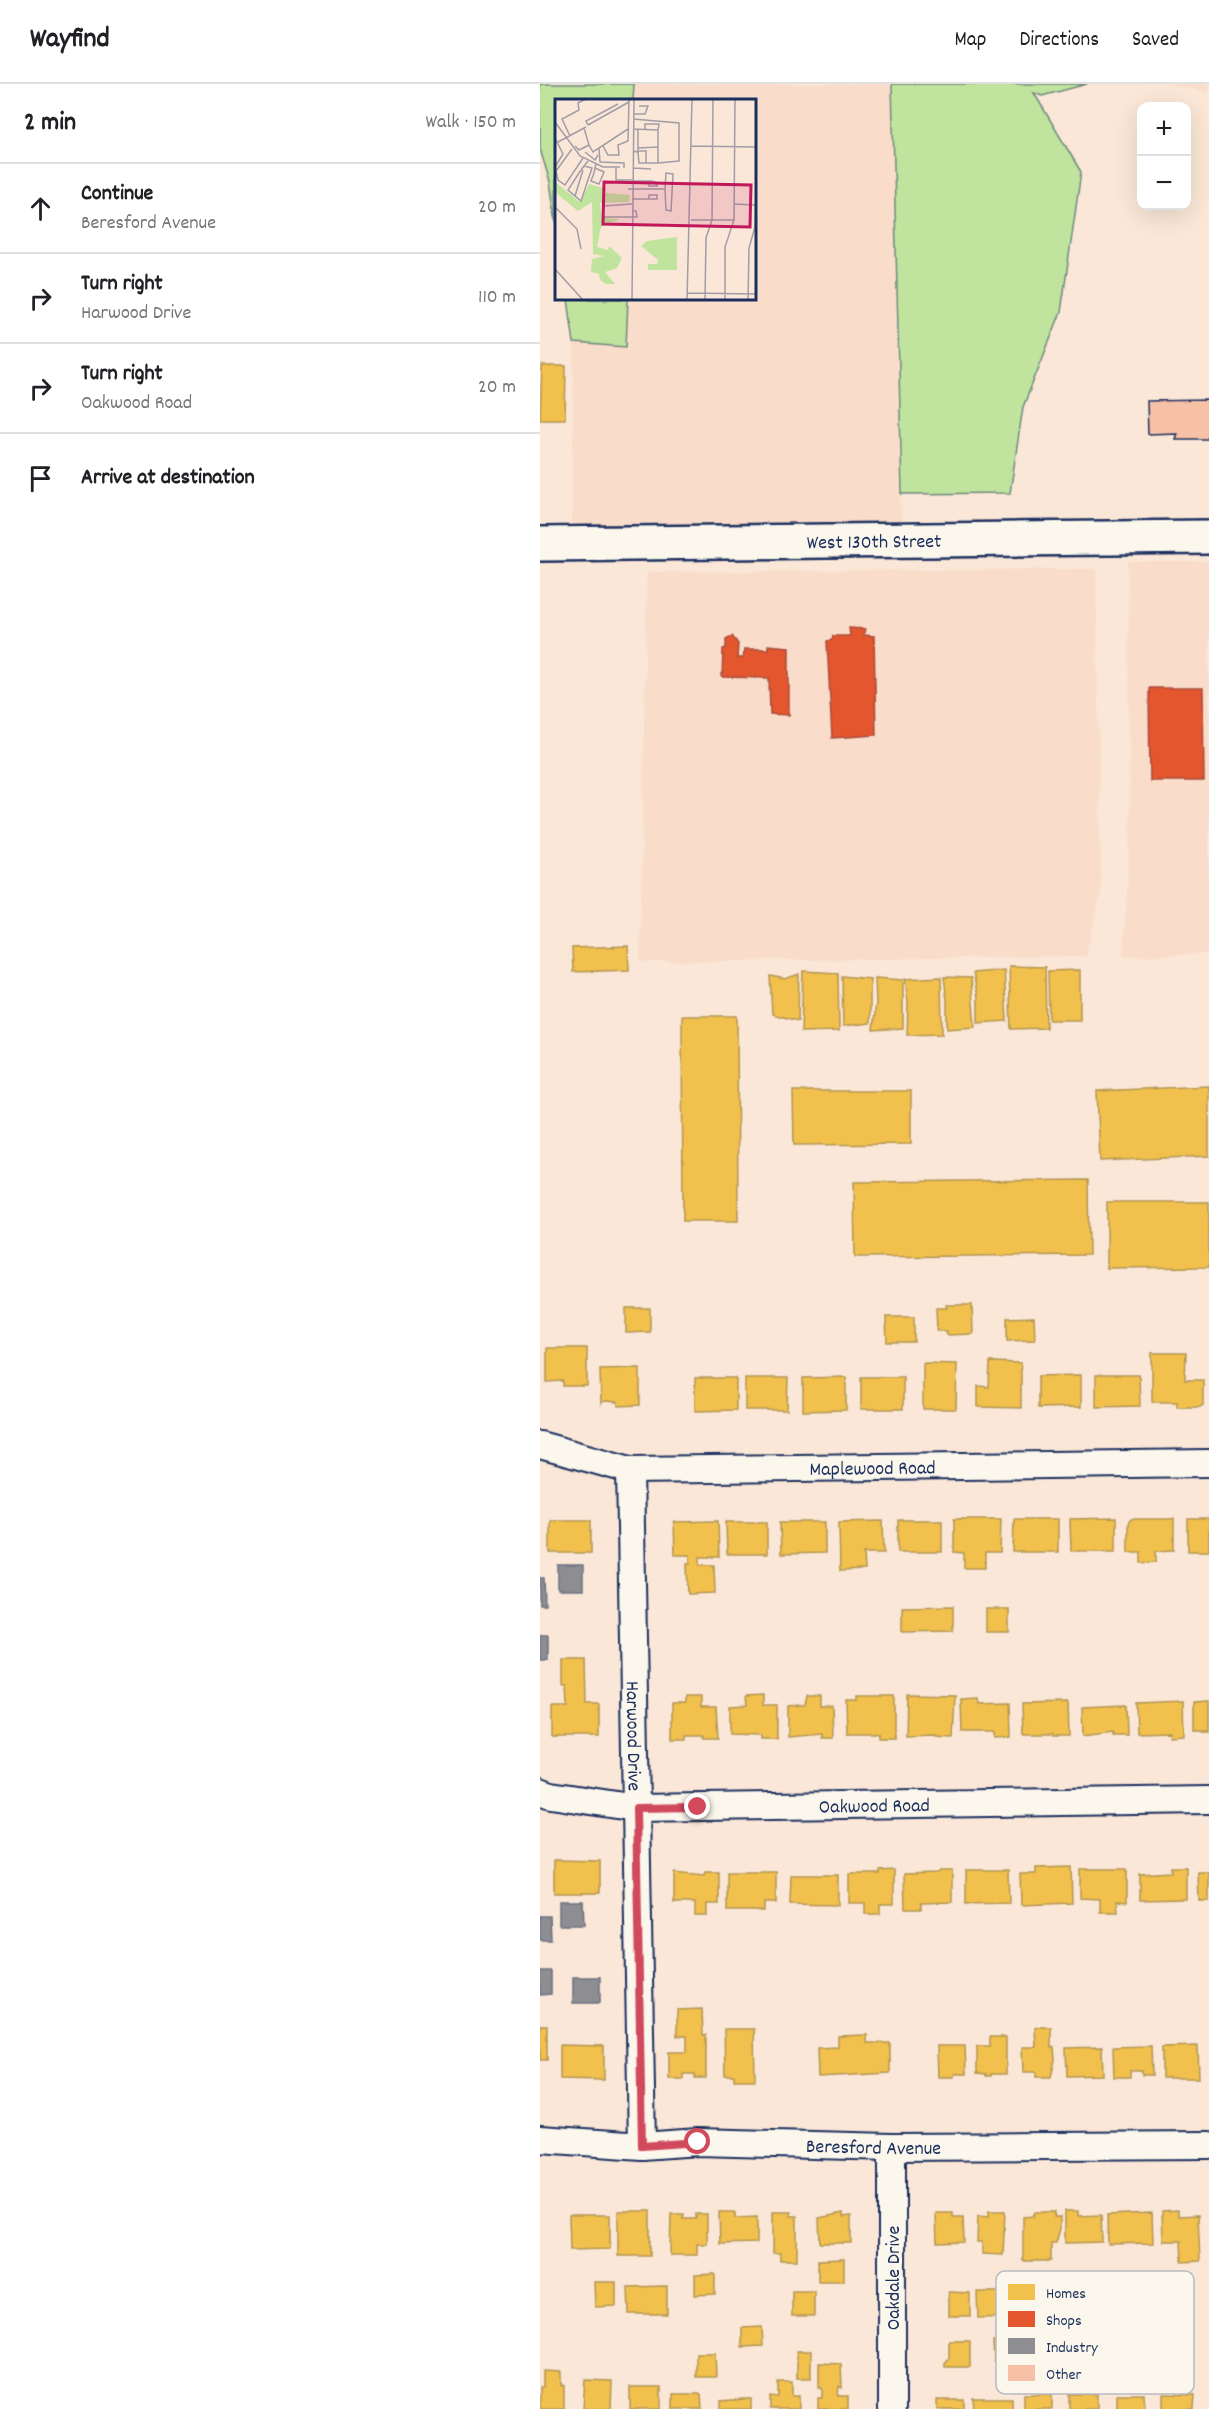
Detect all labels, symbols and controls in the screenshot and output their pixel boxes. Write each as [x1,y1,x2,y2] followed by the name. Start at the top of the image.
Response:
[30,21,110,61] text: Wayfind
[955,26,986,56] text: Map
[1019,26,1099,56] text: Directions
[1132,26,1179,56] text: Saved
[555,99,756,300] inset map
[1137,102,1191,210] map controls
[1137,102,1191,156] button: +
[24,105,76,142] text: 2 min
[426,109,516,137] text: Walk · 150 m
[1137,156,1191,210] button: −
[81,179,153,210] text: Continue
[24,192,57,225] icon: ahead
[478,194,516,222] text: 20 m
[81,210,216,238] text: Beresford Avenue
[81,269,163,300] text: Turn right
[24,282,57,315] icon: right
[478,284,516,312] text: 110 m
[81,300,191,328] text: Harwood Drive
[81,359,163,390] text: Turn right
[24,372,57,405] icon: right
[478,374,516,402] text: 20 m
[81,390,192,418] text: Oakwood Road
[24,462,57,495] icon: arrive
[81,463,255,494] text: Arrive at destination
[807,529,942,558] street label: West 130th Street
[809,1455,936,1485] street label: Maplewood Road
[617,1681,647,1792] street label: Harwood Drive
[684,1793,710,1819] route end
[819,1793,930,1822] street label: Oakwood Road
[684,2128,710,2154] route start
[806,2134,941,2164] street label: Beresford Avenue
[881,2226,909,2330] street label: Oakdale Drive
[996,2271,1194,2394] legend
[1046,2283,1086,2306] text: Homes
[1046,2310,1082,2333] text: Shops
[1046,2337,1098,2360] text: Industry
[1046,2364,1081,2387] text: Other

